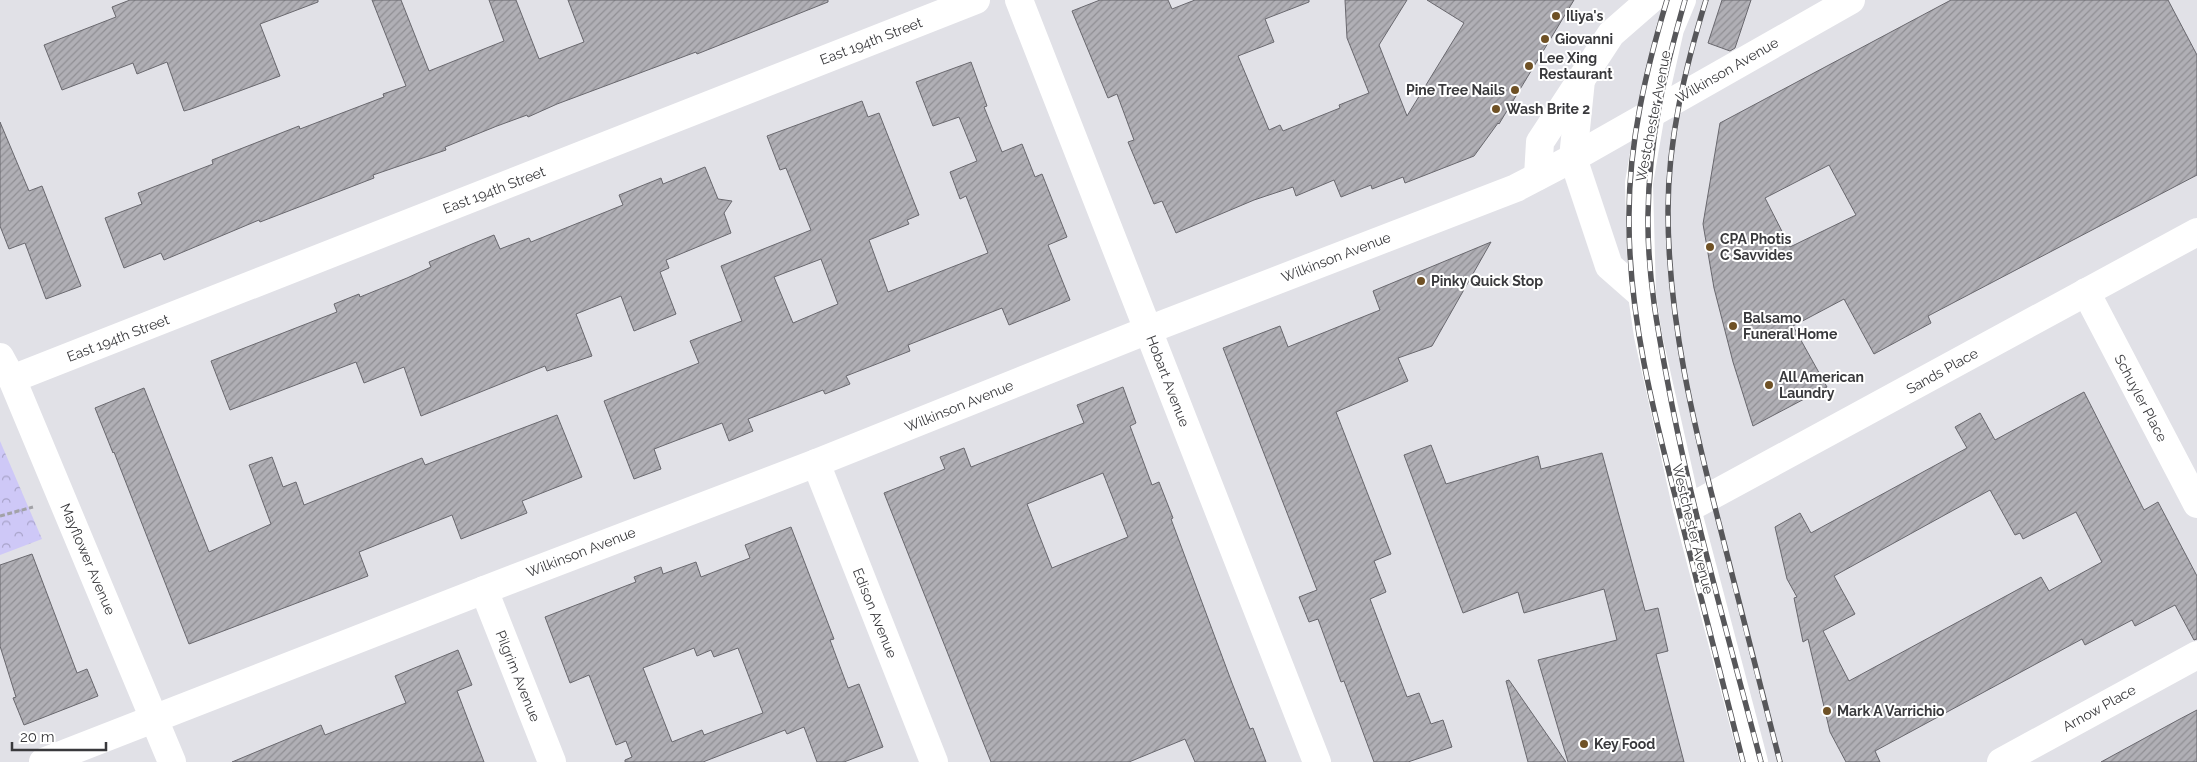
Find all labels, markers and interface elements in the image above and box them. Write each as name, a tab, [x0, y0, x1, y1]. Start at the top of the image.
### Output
place label: Iliya's	[1566, 8, 1603, 24]
marker: Iliya's	[1550, 10, 1562, 22]
street label: East 194th Street	[818, 14, 925, 68]
place label: Giovanni	[1555, 31, 1613, 47]
marker: Giovanni	[1539, 33, 1551, 45]
street label: Wilkinson Avenue	[1673, 34, 1781, 106]
street label: Westchester Avenue	[1632, 49, 1674, 183]
place label: Lee Xing Restaurant	[1539, 50, 1613, 82]
marker: Lee Xing Restaurant	[1523, 60, 1535, 72]
place label: Pine Tree Nails	[1406, 82, 1505, 98]
marker: Pine Tree Nails	[1509, 84, 1521, 96]
place label: Wash Brite 2	[1506, 101, 1590, 117]
marker: Wash Brite 2	[1490, 103, 1502, 115]
street label: East 194th Street	[441, 163, 548, 217]
street label: Wilkinson Avenue	[1279, 229, 1393, 285]
place label: CPA Photis C Savvides	[1720, 231, 1793, 263]
marker: CPA Photis C Savvides	[1704, 241, 1716, 253]
place label: Pinky Quick Stop	[1431, 273, 1543, 289]
marker: Pinky Quick Stop	[1415, 275, 1427, 287]
place label: Balsamo Funeral Home	[1743, 310, 1838, 342]
street label: East 194th Street	[65, 311, 172, 365]
marker: Balsamo Funeral Home	[1727, 320, 1739, 332]
street label: Hobart Avenue	[1143, 333, 1193, 429]
street label: Sands Place	[1903, 345, 1981, 397]
street label: Schuyler Place	[2111, 352, 2171, 444]
place label: All American Laundry	[1779, 369, 1864, 401]
street label: Wilkinson Avenue	[902, 377, 1016, 435]
marker: All American Laundry	[1763, 379, 1775, 391]
street label: Westchester Avenue	[1669, 462, 1717, 596]
street label: Mayflower Avenue	[57, 501, 119, 617]
street label: Wilkinson Avenue	[524, 524, 638, 580]
street label: Edison Avenue	[850, 566, 900, 660]
street label: Pilgrim Avenue	[492, 628, 544, 724]
street label: Arnow Place	[2060, 681, 2138, 735]
place label: Mark A Varrichio	[1837, 703, 1945, 719]
marker: Mark A Varrichio	[1821, 705, 1833, 717]
scale bar	[12, 720, 106, 752]
text: 20 m	[20, 728, 55, 746]
place label: Key Food	[1594, 736, 1655, 752]
marker: Key Food	[1578, 738, 1590, 750]

